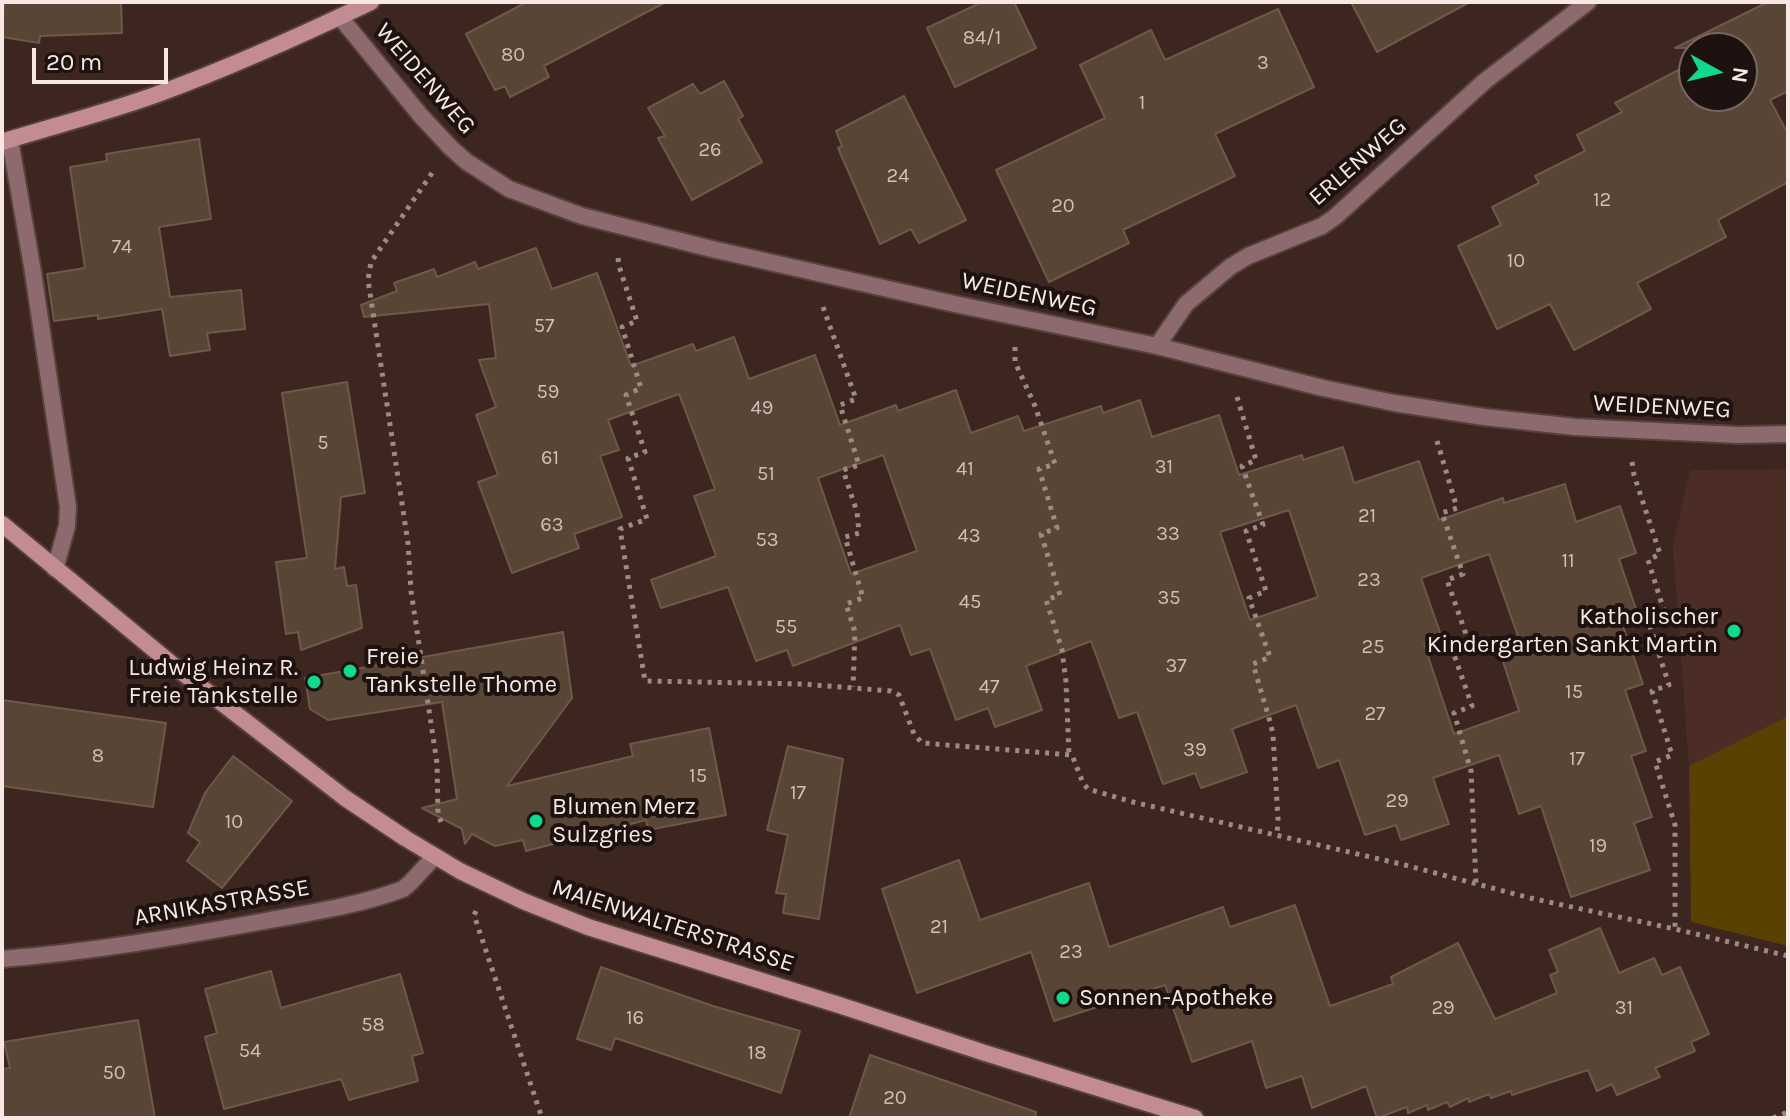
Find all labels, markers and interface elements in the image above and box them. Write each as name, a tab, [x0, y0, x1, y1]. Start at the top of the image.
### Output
street label: WEIDENWEG	[369, 18, 481, 140]
house number: 84/1	[963, 26, 1001, 50]
scale bar	[36, 32, 172, 82]
north arrow	[1678, 32, 1758, 112]
house number: 80	[501, 43, 525, 67]
text: 20 m	[46, 48, 102, 76]
house number: 3	[1257, 51, 1269, 75]
text: N	[1726, 65, 1754, 85]
house number: 1	[1139, 91, 1145, 115]
street label: ERLENWEG	[1303, 112, 1413, 212]
house number: 26	[698, 138, 722, 162]
house number: 24	[887, 164, 909, 188]
house number: 12	[1593, 188, 1611, 212]
house number: 20	[1051, 194, 1075, 218]
house number: 74	[112, 235, 132, 259]
house number: 10	[1507, 249, 1525, 273]
street label: WEIDENWEG	[959, 267, 1099, 323]
house number: 57	[534, 314, 554, 338]
house number: 59	[537, 380, 559, 404]
street label: WEIDENWEG	[1592, 389, 1732, 425]
house number: 49	[751, 396, 773, 420]
house number: 5	[317, 431, 329, 455]
house number: 61	[541, 446, 559, 470]
house number: 31	[1155, 455, 1173, 479]
house number: 41	[956, 457, 974, 481]
house number: 51	[757, 462, 775, 486]
house number: 21	[1358, 504, 1376, 528]
house number: 63	[540, 513, 564, 537]
house number: 33	[1156, 522, 1180, 546]
house number: 43	[958, 524, 980, 548]
house number: 53	[755, 528, 779, 552]
house number: 11	[1561, 549, 1575, 573]
house number: 23	[1357, 568, 1381, 592]
house number: 35	[1157, 586, 1181, 610]
house number: 45	[959, 590, 981, 614]
place label: Katholischer Kindergarten Sankt Martin	[1427, 603, 1718, 659]
house number: 55	[775, 615, 797, 639]
marker: Katholischer Kindergarten Sankt Martin	[1725, 622, 1743, 640]
house number: 25	[1362, 635, 1384, 659]
place label: Freie Tankstelle Thome	[366, 643, 557, 699]
place label: Ludwig Heinz R. Freie Tankstelle	[128, 654, 298, 710]
house number: 37	[1165, 654, 1187, 678]
marker: Freie Tankstelle Thome	[341, 662, 359, 680]
marker: Ludwig Heinz R. Freie Tankstelle	[305, 673, 323, 691]
house number: 47	[979, 675, 999, 699]
house number: 15	[1565, 680, 1583, 704]
house number: 27	[1365, 702, 1385, 726]
house number: 39	[1183, 738, 1207, 762]
house number: 8	[92, 744, 104, 768]
house number: 17	[1569, 747, 1585, 771]
house number: 15	[689, 764, 707, 788]
house number: 17	[790, 781, 806, 805]
house number: 29	[1385, 789, 1409, 813]
place label: Blumen Merz Sulzgries	[552, 793, 696, 849]
house number: 10	[225, 810, 243, 834]
marker: Blumen Merz Sulzgries	[527, 812, 545, 830]
house number: 19	[1589, 834, 1607, 858]
street label: ARNIKASTRASSE	[132, 873, 312, 933]
street label: MAIENWALTERSTRASSE	[548, 873, 798, 979]
house number: 21	[930, 915, 948, 939]
house number: 23	[1059, 940, 1083, 964]
place label: Sonnen-Apotheke	[1079, 984, 1273, 1012]
marker: Sonnen-Apotheke	[1054, 989, 1072, 1007]
house number: 29	[1431, 996, 1455, 1020]
house number: 31	[1615, 996, 1633, 1020]
house number: 16	[626, 1006, 644, 1030]
house number: 58	[361, 1013, 385, 1037]
house number: 54	[239, 1039, 261, 1063]
house number: 18	[748, 1041, 766, 1065]
house number: 50	[102, 1061, 126, 1085]
house number: 20	[883, 1086, 907, 1110]

